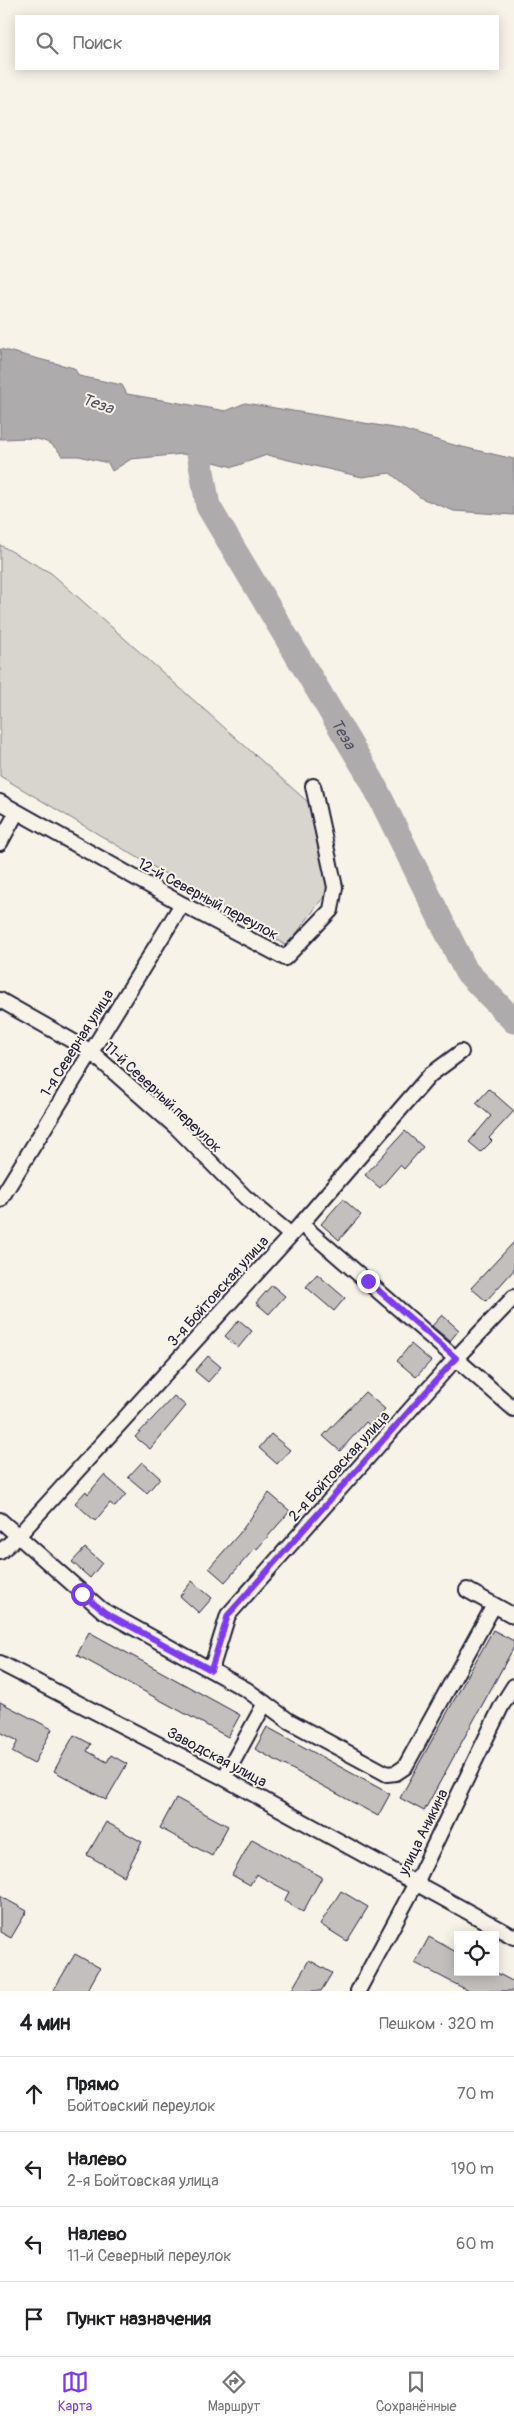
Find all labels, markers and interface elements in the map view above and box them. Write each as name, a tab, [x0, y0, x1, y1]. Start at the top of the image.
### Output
search box	[15, 15, 499, 70]
icon: search	[33, 29, 61, 57]
text: Поиск	[73, 31, 123, 55]
water label: Теза	[79, 389, 117, 419]
water label: Теза	[326, 715, 361, 754]
street label: 12-й Северный переулок	[134, 854, 282, 945]
street label: 1-я Северная улица	[37, 986, 118, 1101]
street label: 11-й Северный переулок	[100, 1038, 226, 1157]
street label: 3-я Бойтовская улица	[164, 1232, 273, 1351]
route end	[357, 1270, 380, 1293]
street label: 2-я Бойтовская улица	[285, 1407, 394, 1526]
route start	[71, 1583, 94, 1606]
street label: Заводская улица	[164, 1723, 270, 1792]
street label: улица Аникина	[394, 1786, 452, 1879]
map controls	[454, 1931, 499, 1976]
button: locate	[454, 1931, 499, 1976]
text: 4 мин	[20, 2010, 70, 2037]
text: Пешком · 320 m	[379, 2014, 494, 2034]
text: Прямо	[67, 2072, 119, 2096]
icon: ahead	[20, 2080, 48, 2108]
text: 70 m	[457, 2084, 494, 2104]
text: Бойтовский переулок	[67, 2096, 216, 2116]
text: Налево	[67, 2147, 127, 2171]
icon: left	[20, 2155, 48, 2183]
text: 190 m	[451, 2159, 494, 2179]
text: 2-я Бойтовская улица	[67, 2171, 219, 2191]
text: Налево	[67, 2222, 127, 2246]
icon: left	[20, 2230, 48, 2258]
text: 60 m	[456, 2234, 494, 2254]
text: 11-й Северный переулок	[67, 2246, 232, 2266]
icon: arrive	[20, 2305, 48, 2333]
text: Пункт назначения	[67, 2307, 211, 2331]
tab: Карта	[58, 2368, 92, 2415]
tab: Маршрут	[208, 2368, 260, 2415]
tab: Сохранённые	[376, 2368, 456, 2415]

